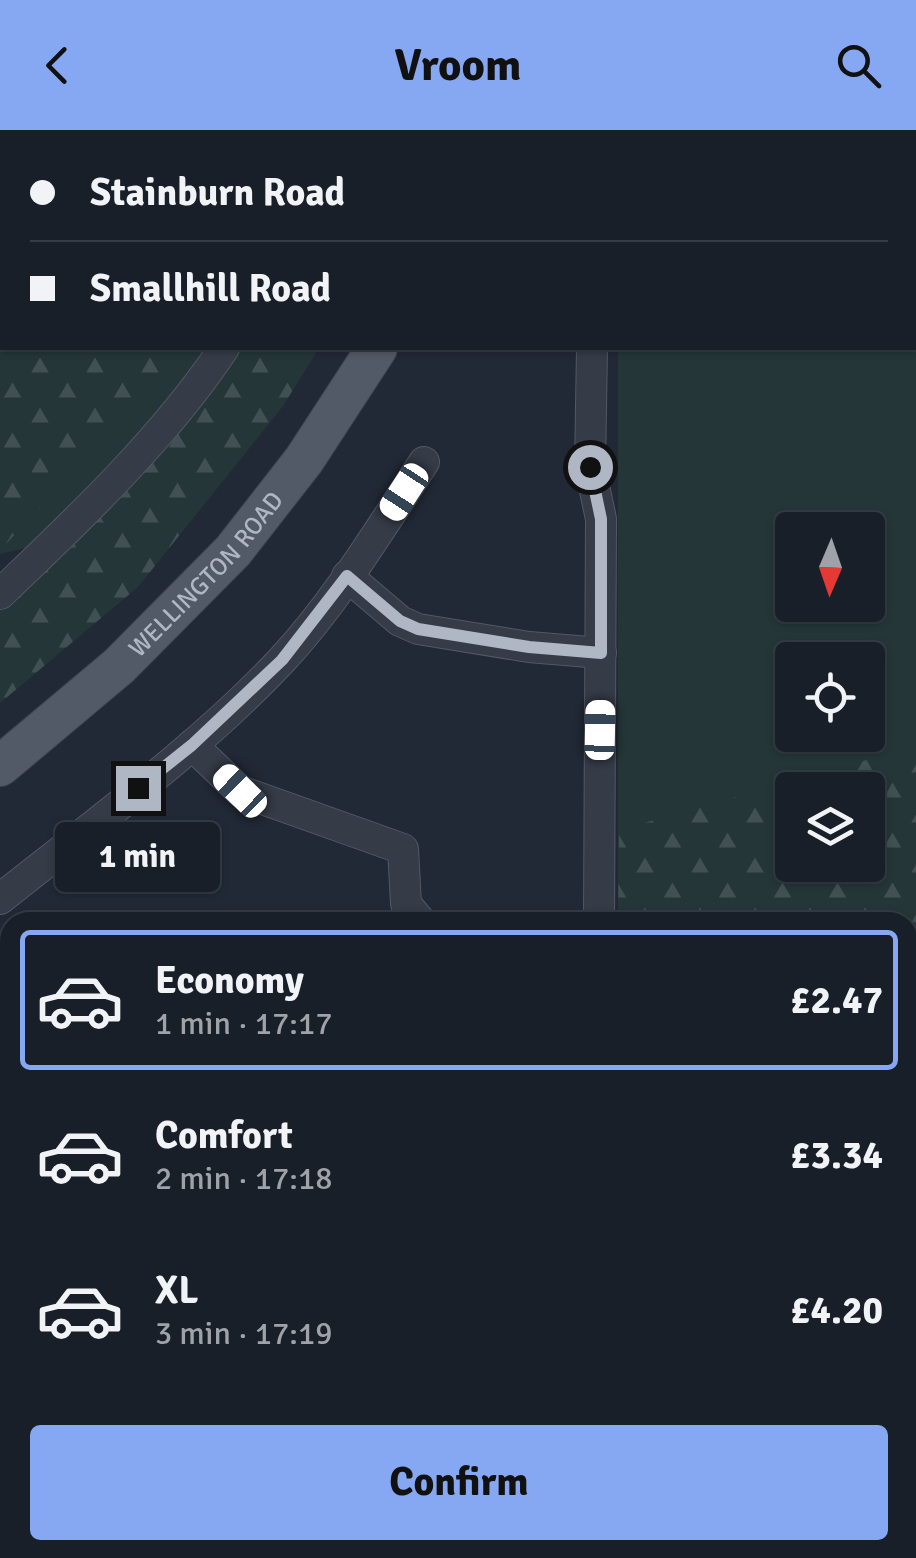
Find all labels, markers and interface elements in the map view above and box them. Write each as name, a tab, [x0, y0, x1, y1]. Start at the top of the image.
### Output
icon: back	[30, 38, 85, 93]
text: Vroom	[395, 38, 521, 93]
icon: search	[831, 38, 886, 93]
text: Stainburn Road	[90, 169, 345, 216]
text: Smallhill Road	[90, 265, 331, 312]
route start	[568, 445, 613, 490]
car	[375, 459, 433, 525]
street label: WELLINGTON ROAD	[122, 485, 290, 663]
north arrow	[775, 512, 885, 622]
map controls	[775, 512, 885, 882]
button: locate	[775, 642, 885, 752]
car	[584, 700, 616, 760]
car	[208, 759, 272, 823]
route end	[116, 766, 161, 811]
button: layers	[775, 772, 885, 882]
callout: 1 min	[56, 823, 220, 893]
text: 1 min	[99, 837, 176, 876]
icon: car	[35, 955, 125, 1045]
text: Economy	[155, 957, 304, 1004]
text: £2.47	[790, 977, 883, 1024]
text: 1 min · 17:17	[155, 1004, 333, 1043]
icon: car	[35, 1110, 125, 1200]
text: Comfort	[155, 1112, 293, 1159]
text: £3.34	[790, 1132, 883, 1179]
text: 2 min · 17:18	[155, 1159, 333, 1198]
icon: car	[35, 1265, 125, 1355]
text: XL	[155, 1267, 198, 1314]
text: £4.20	[790, 1287, 883, 1334]
text: 3 min · 17:19	[155, 1314, 333, 1353]
button: Confirm	[30, 1425, 888, 1540]

